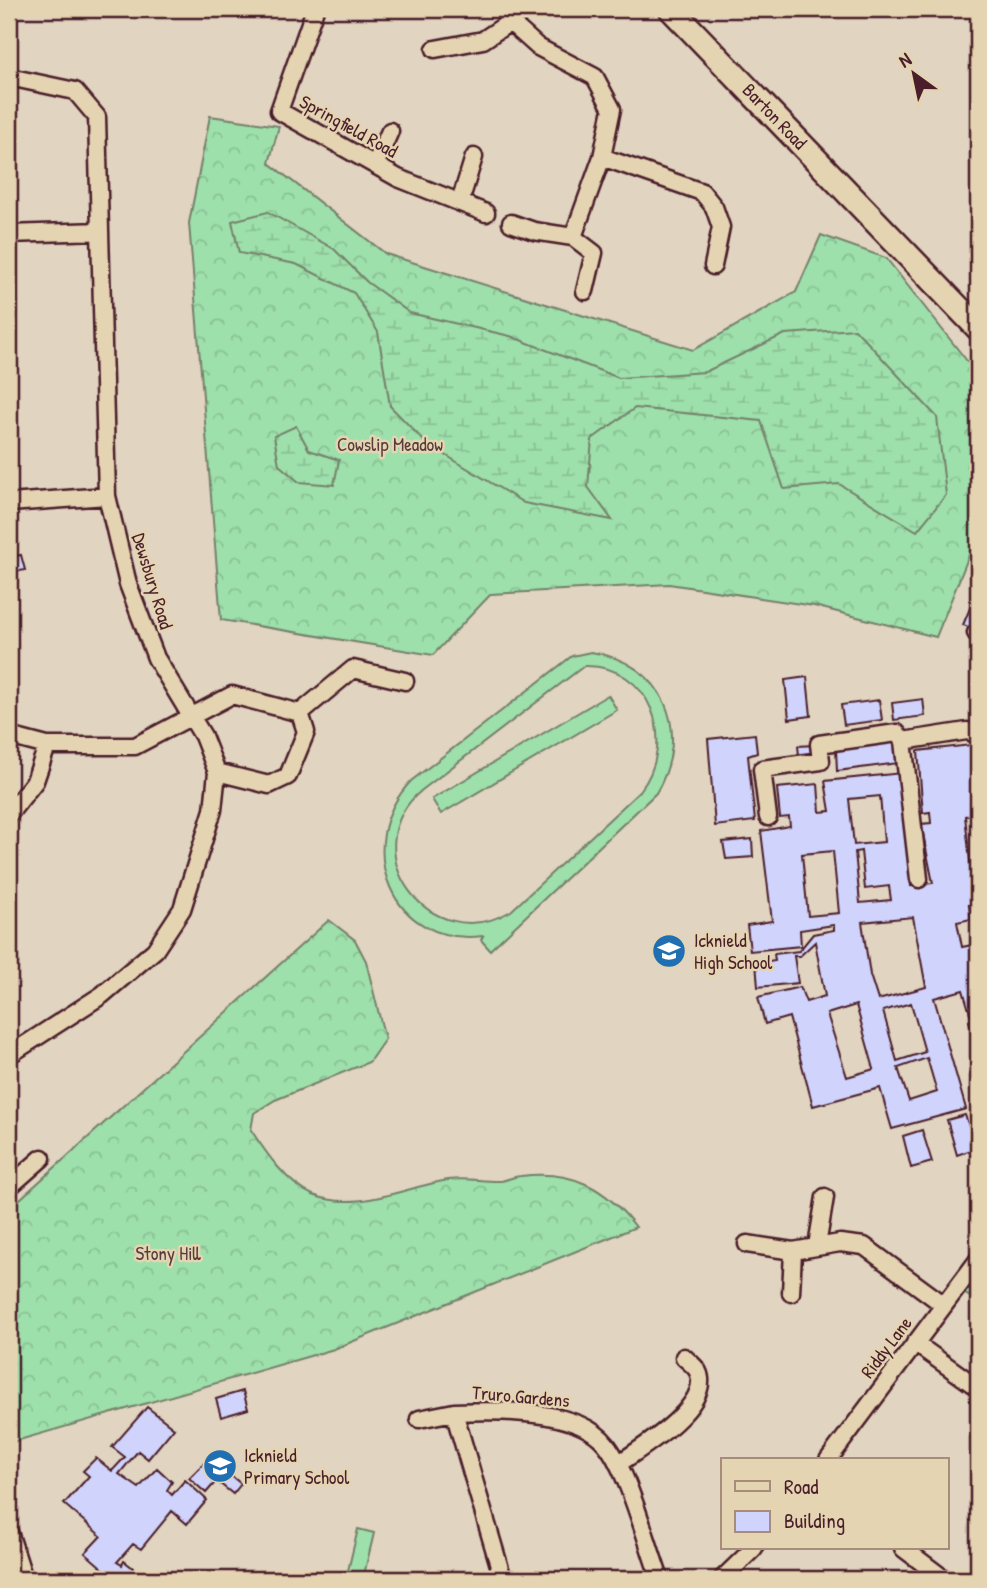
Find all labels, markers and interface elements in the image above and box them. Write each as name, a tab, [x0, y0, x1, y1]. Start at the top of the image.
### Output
north arrow	[878, 38, 948, 108]
text: N	[893, 46, 916, 73]
street label: Barton Road	[737, 77, 813, 155]
street label: Springfield Road	[295, 88, 403, 164]
park label: Cowslip Meadow	[337, 431, 443, 457]
street label: Dewsbury Road	[126, 530, 180, 633]
place label: Icknield High School	[694, 927, 773, 975]
school or university icon: Icknield High School	[650, 932, 688, 970]
park label: Stony Hill	[135, 1240, 201, 1266]
street label: Riddy Lane	[854, 1311, 918, 1383]
street label: Truro Gardens	[471, 1379, 571, 1413]
place label: Icknield Primary School	[244, 1442, 350, 1490]
school or university icon: Icknield Primary School	[201, 1447, 239, 1485]
legend	[721, 1458, 948, 1550]
text: Road	[784, 1472, 818, 1501]
text: Building	[784, 1506, 845, 1535]

